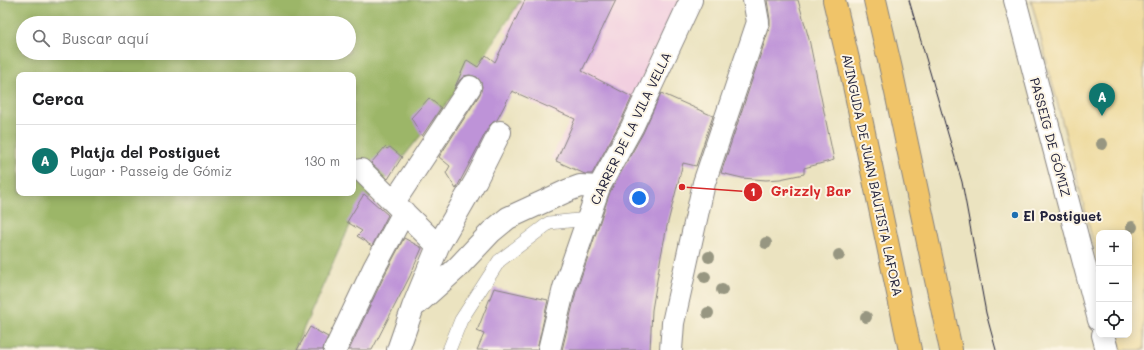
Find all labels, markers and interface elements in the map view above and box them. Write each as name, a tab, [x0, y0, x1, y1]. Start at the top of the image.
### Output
search box	[16, 16, 356, 60]
icon: search	[30, 27, 52, 49]
text: Buscar aquí	[62, 28, 149, 48]
street label: CARRER DE LA VILA VELLA	[586, 49, 674, 207]
street label: AVINGUDA DE JUAN BAUTISTA LAFORA	[839, 52, 907, 298]
street label: PASSEIG DE GÓMIZ	[1027, 76, 1075, 199]
pin: A	[1089, 83, 1115, 116]
text: Cerca	[32, 87, 84, 109]
text: Platja del Postiguet	[70, 142, 220, 162]
text: A	[40, 152, 50, 169]
text: 130 m	[304, 152, 340, 169]
text: Lugar · Passeig de Gómiz	[70, 162, 232, 179]
callout: Grizzly Bar	[743, 179, 859, 205]
text: Grizzly Bar	[771, 181, 851, 200]
text: 1	[750, 183, 756, 199]
your location	[629, 188, 649, 208]
place label: El Postiguet	[1023, 207, 1102, 224]
marker: El Postiguet	[1010, 210, 1020, 220]
map controls	[1096, 230, 1132, 338]
button: +	[1096, 230, 1132, 266]
button: −	[1096, 266, 1132, 302]
button: locate	[1096, 302, 1132, 338]

